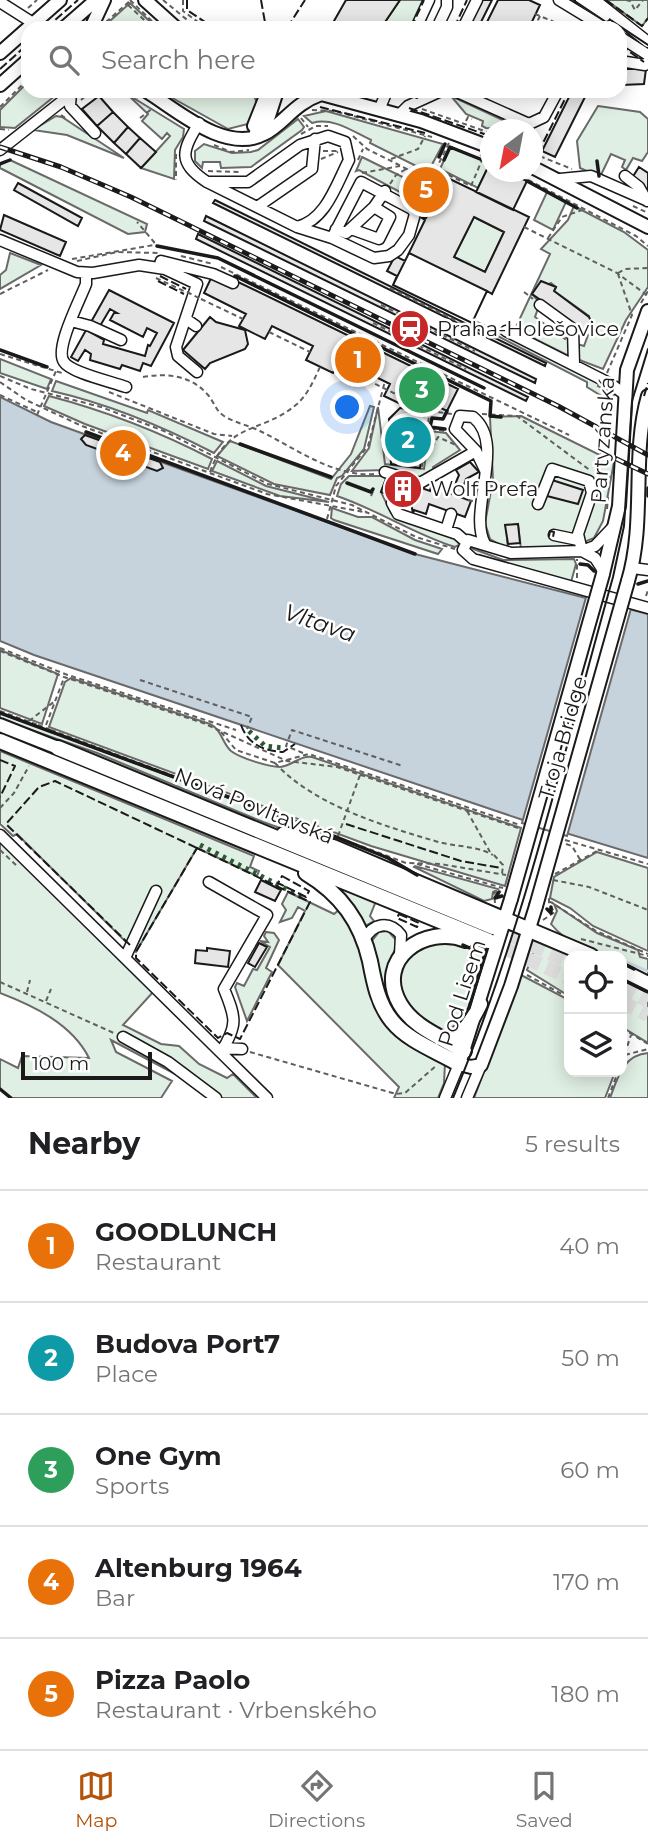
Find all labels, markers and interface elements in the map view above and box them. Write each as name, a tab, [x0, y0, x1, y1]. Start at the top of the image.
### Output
search box	[21, 21, 627, 98]
icon: search	[45, 41, 83, 79]
text: Search here	[101, 44, 256, 76]
north arrow	[480, 119, 543, 182]
pin: 5	[403, 164, 449, 216]
station icon: Praha-Holešovice	[389, 308, 431, 350]
place label: Praha-Holešovice	[437, 316, 619, 341]
pin: 1	[335, 334, 381, 386]
pin: 3	[399, 364, 445, 416]
street label: Partyzánská	[586, 376, 619, 504]
your location	[330, 390, 364, 424]
pin: 2	[385, 414, 431, 466]
pin: 4	[100, 427, 146, 479]
building icon: Wolf Prefa	[382, 468, 424, 510]
place label: Wolf Prefa	[430, 476, 538, 501]
water label: Vltava	[280, 598, 360, 648]
street label: Troja Bridge	[533, 673, 592, 803]
street label: Nová Povltavská	[171, 762, 338, 849]
street label: Pod Lisem	[432, 936, 491, 1049]
map controls	[564, 951, 627, 1077]
button: locate	[564, 951, 627, 1014]
button: layers	[564, 1014, 627, 1077]
scale bar	[21, 1049, 152, 1081]
text: 100 m	[32, 1052, 89, 1075]
text: Nearby	[28, 1125, 140, 1162]
text: 5 results	[525, 1130, 620, 1158]
text: GOODLUNCH	[95, 1216, 277, 1248]
text: 1	[46, 1232, 56, 1260]
text: 40 m	[559, 1232, 620, 1260]
text: Restaurant	[95, 1248, 221, 1276]
text: Budova Port7	[95, 1328, 280, 1360]
text: 2	[44, 1344, 58, 1372]
text: 50 m	[561, 1344, 620, 1372]
text: Place	[95, 1360, 158, 1388]
text: One Gym	[95, 1440, 222, 1472]
text: 3	[44, 1456, 58, 1484]
text: 60 m	[560, 1456, 620, 1484]
text: Sports	[95, 1472, 169, 1500]
text: Altenburg 1964	[95, 1552, 302, 1584]
text: 4	[43, 1568, 59, 1596]
text: 170 m	[553, 1568, 620, 1596]
text: Bar	[95, 1584, 135, 1612]
text: Pizza Paolo	[95, 1664, 250, 1696]
text: 5	[44, 1680, 58, 1708]
text: 180 m	[551, 1680, 620, 1708]
text: Restaurant · Vrbenského	[95, 1696, 377, 1724]
tab: Map	[75, 1767, 117, 1832]
tab: Directions	[268, 1767, 365, 1832]
tab: Saved	[516, 1767, 573, 1832]

